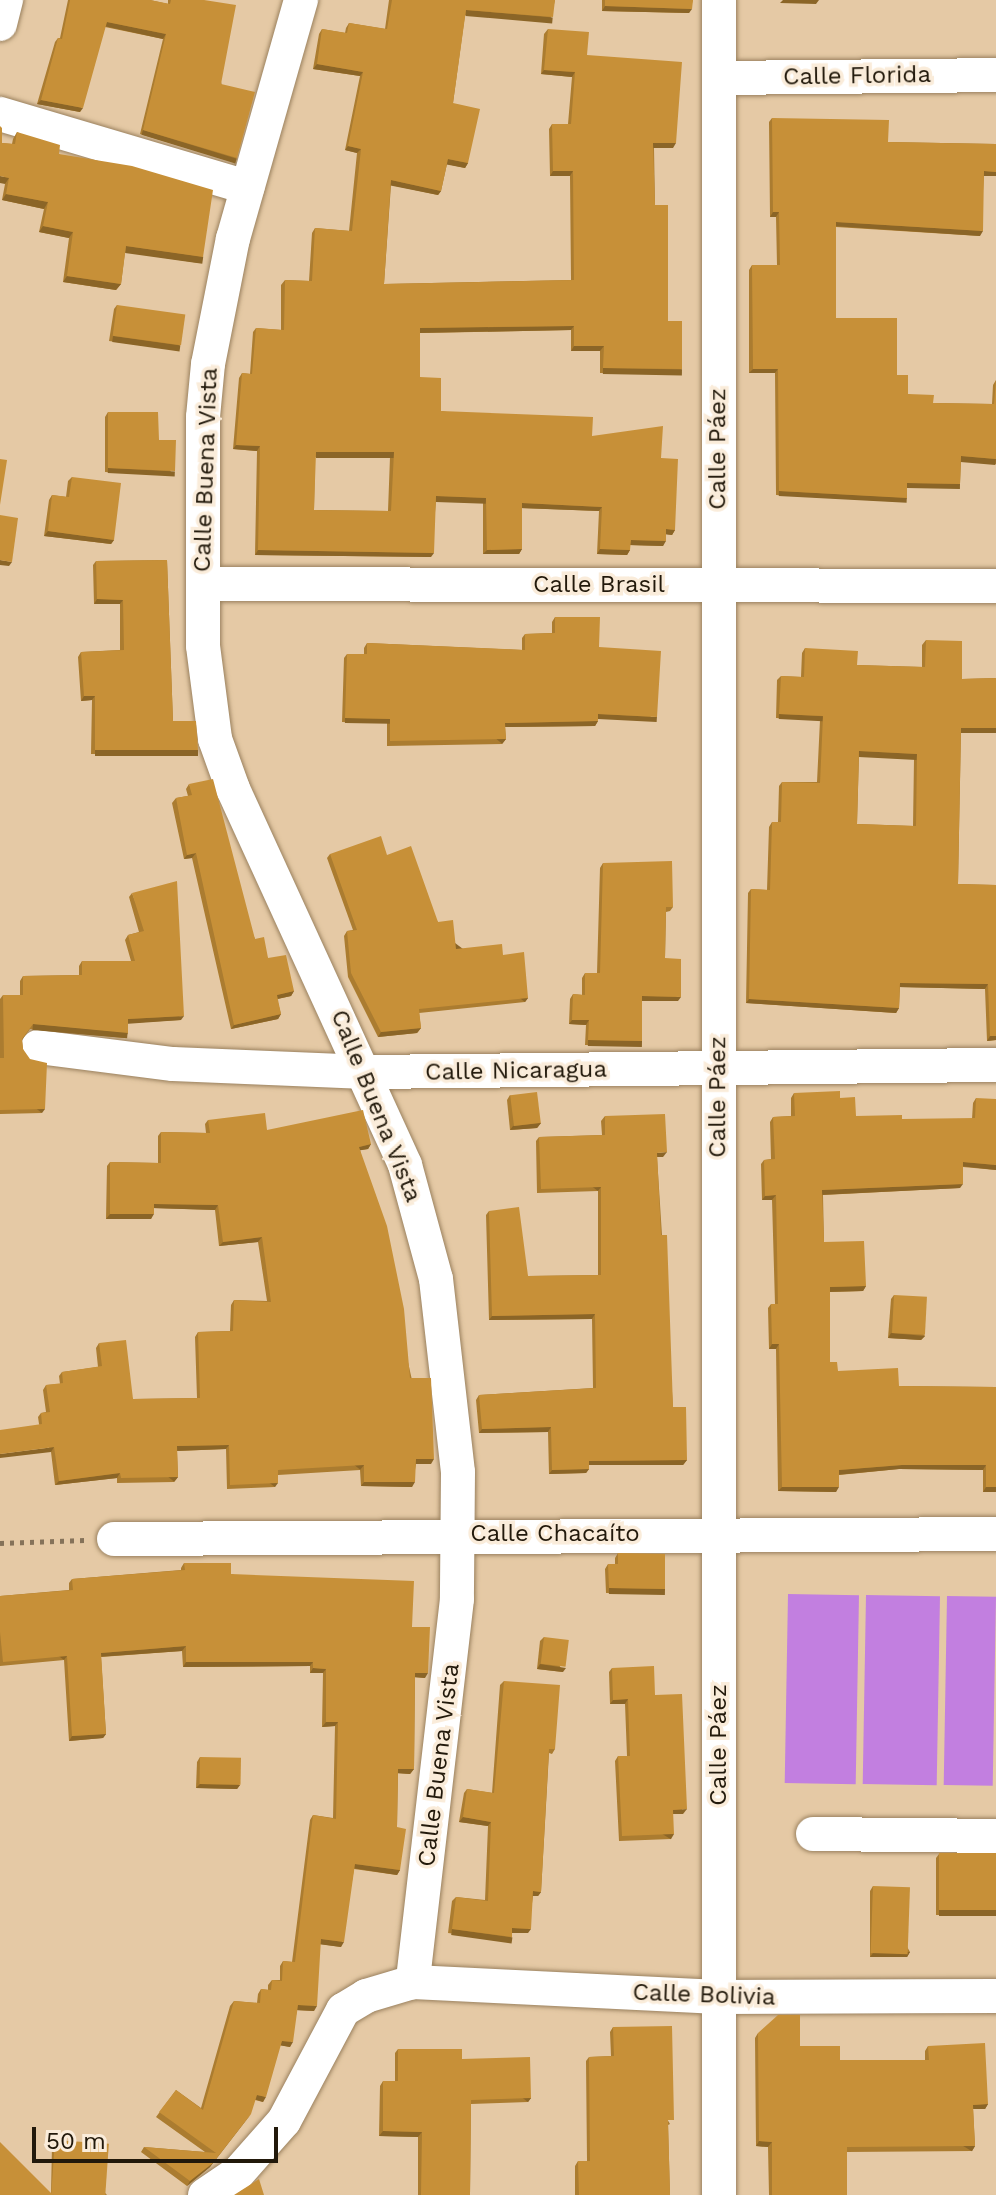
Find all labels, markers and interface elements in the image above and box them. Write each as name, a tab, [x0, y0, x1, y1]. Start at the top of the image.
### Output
street label: Calle Florida	[783, 60, 931, 92]
street label: Calle Buena Vista	[188, 367, 224, 573]
street label: Calle Páez	[704, 388, 732, 510]
street label: Calle Brasil	[533, 571, 665, 599]
street label: Calle Buena Vista	[324, 1005, 428, 1207]
street label: Calle Páez	[704, 1036, 732, 1158]
street label: Calle Nicaragua	[425, 1055, 607, 1087]
street label: Calle Chacaíto	[470, 1520, 640, 1548]
street label: Calle Buena Vista	[412, 1661, 466, 1869]
street label: Calle Páez	[705, 1684, 733, 1806]
street label: Calle Bolivia	[632, 1978, 776, 2012]
scale bar	[36, 2111, 282, 2161]
text: 50 m	[46, 2127, 106, 2155]

